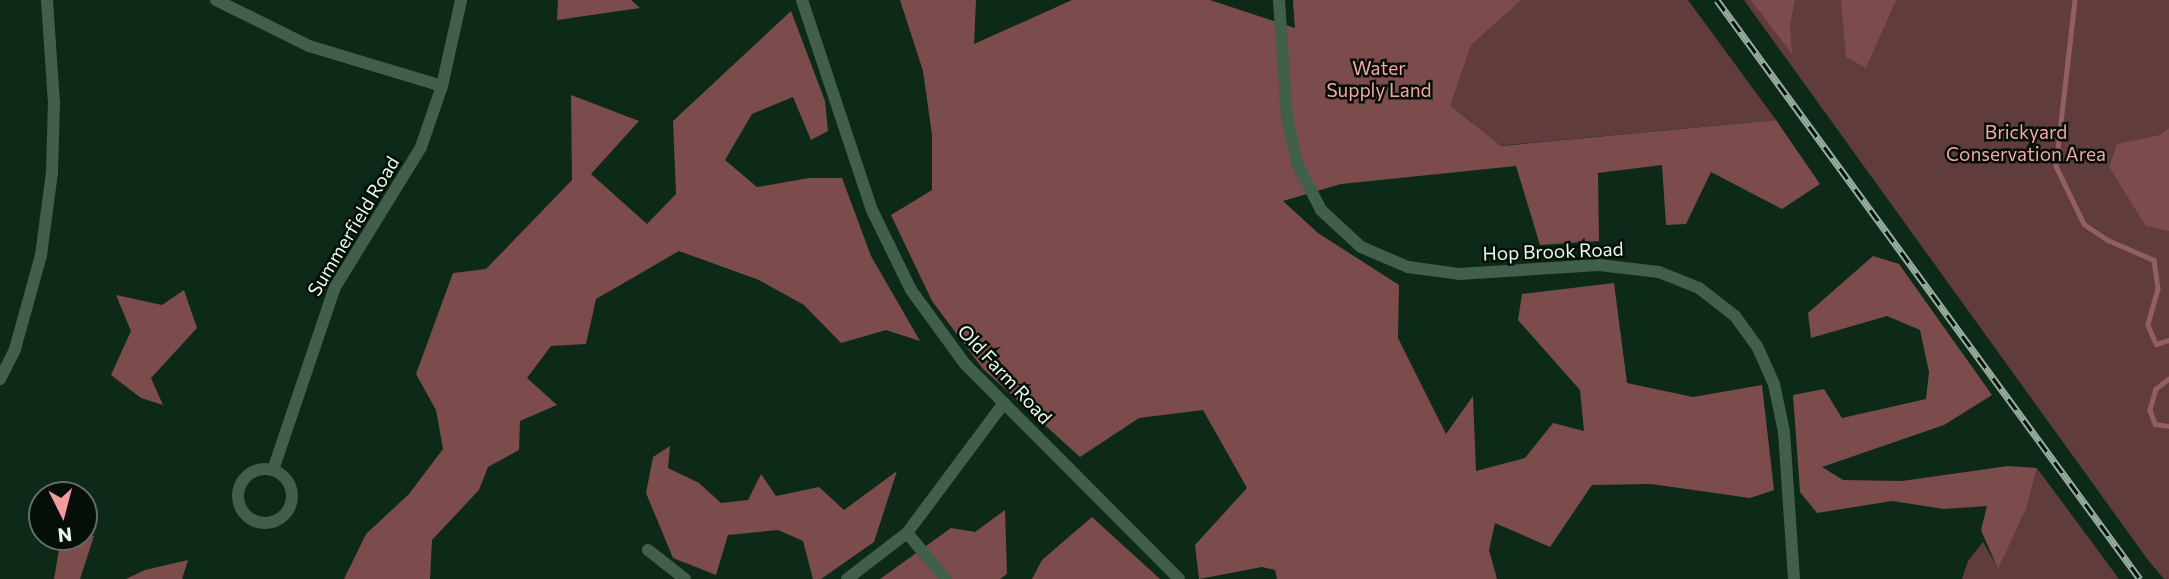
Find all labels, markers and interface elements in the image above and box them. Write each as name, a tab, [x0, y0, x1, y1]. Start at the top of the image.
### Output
park label: Water Supply Land	[1326, 57, 1432, 101]
park label: Brickyard Conservation Area	[1946, 121, 2106, 165]
street label: Summerfield Road	[302, 152, 404, 300]
street label: Hop Brook Road	[1482, 237, 1624, 265]
street label: Old Farm Road	[953, 320, 1057, 428]
north arrow	[28, 481, 98, 551]
text: N	[57, 523, 73, 548]

